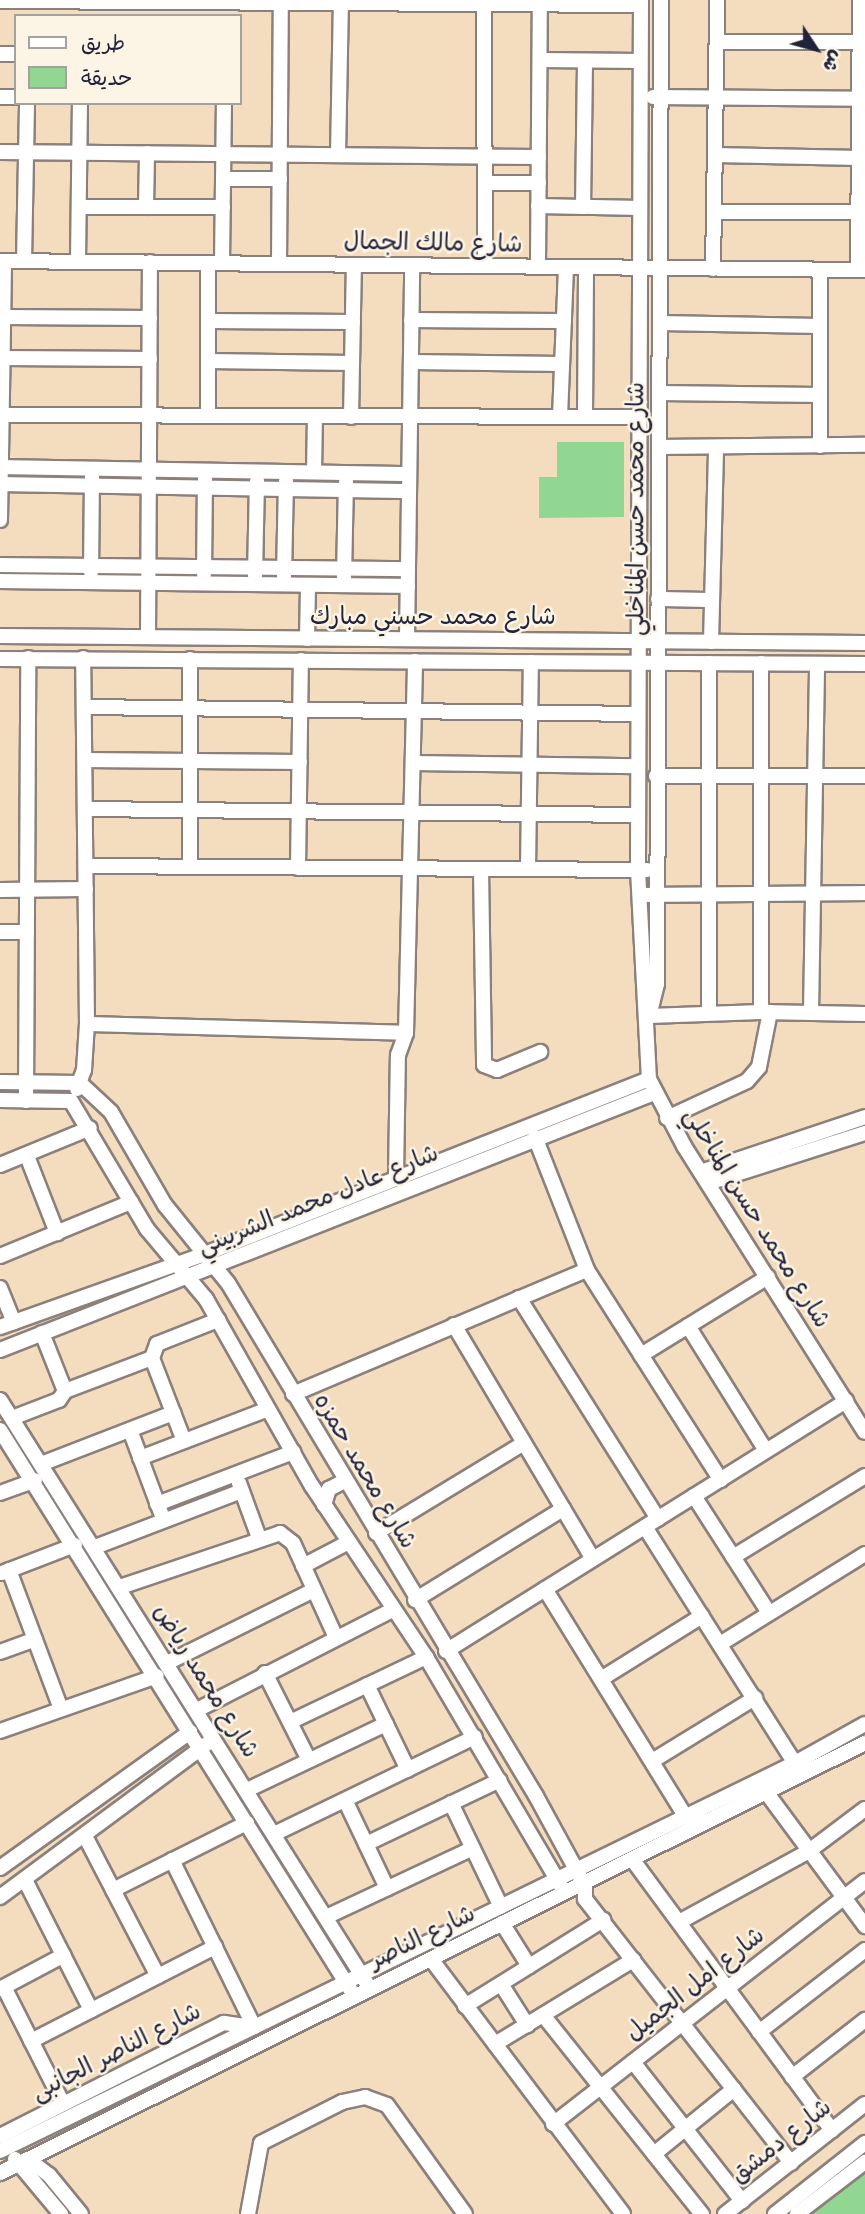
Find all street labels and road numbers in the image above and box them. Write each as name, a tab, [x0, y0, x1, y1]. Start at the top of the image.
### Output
street label: شارع مالك الجمال	[343, 227, 523, 259]
street label: شارع محمد حسن المناخلي	[622, 382, 650, 636]
street label: شارع محمد حسني مبارك	[310, 603, 556, 631]
street label: شارع محمد حسن المناخلي	[677, 1103, 837, 1333]
street label: شارع عادل محمد الشربيني	[193, 1138, 443, 1262]
street label: شارع محمد حمزه	[307, 1388, 423, 1554]
street label: شارع محمد رياض	[147, 1599, 265, 1763]
street label: شارع الناصر	[364, 1899, 480, 1975]
street label: شارع امل الجميل	[620, 1921, 770, 2047]
street label: شارع الناصر الجانبى	[26, 1997, 206, 2107]
street label: شارع دمشق	[725, 2093, 837, 2189]

